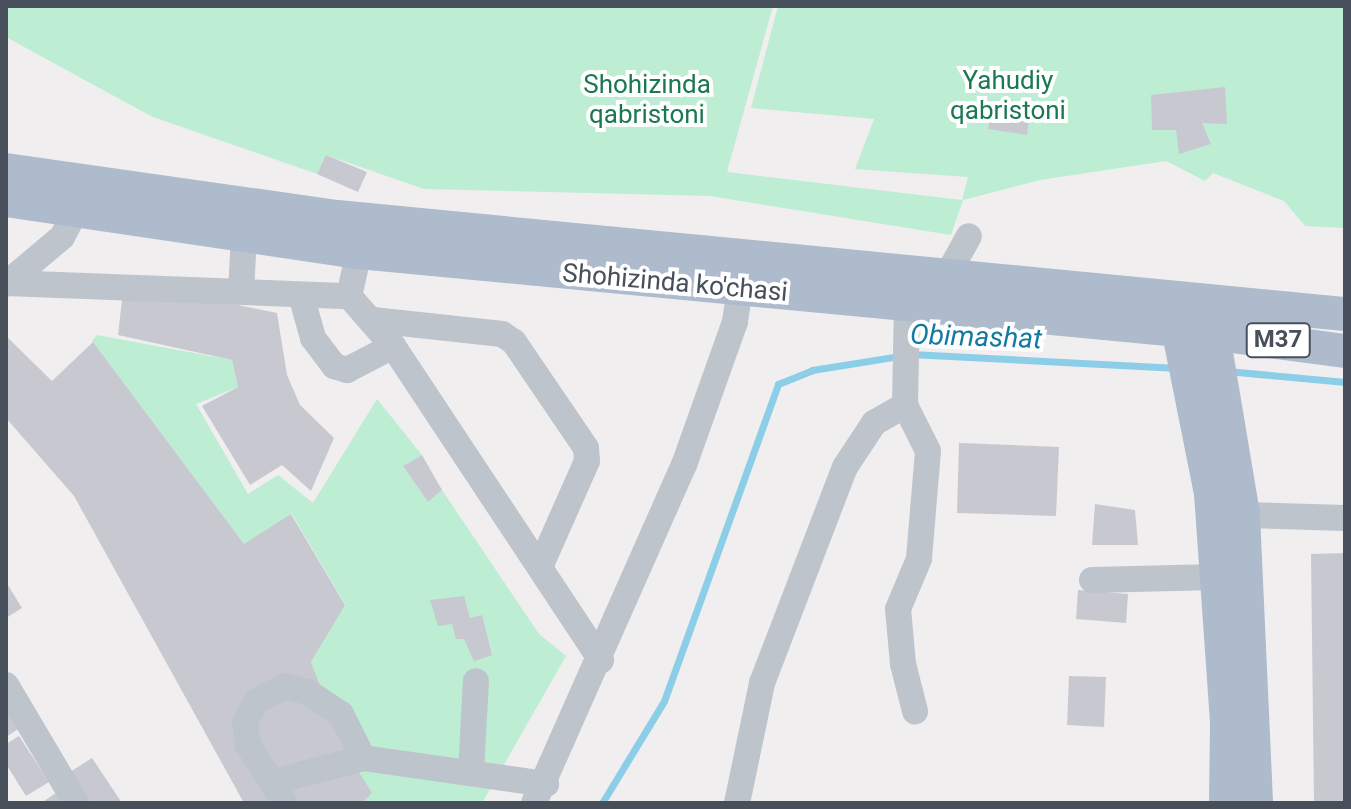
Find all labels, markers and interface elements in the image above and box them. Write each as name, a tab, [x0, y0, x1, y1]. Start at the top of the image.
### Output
park label: Yahudiy qabristoni	[950, 65, 1066, 126]
park label: Shohizinda qabristoni	[583, 69, 711, 130]
street label: Shohizinda ko'chasi	[561, 258, 789, 308]
water label: Obimashat	[910, 318, 1042, 356]
road number: M37	[1244, 320, 1312, 360]

